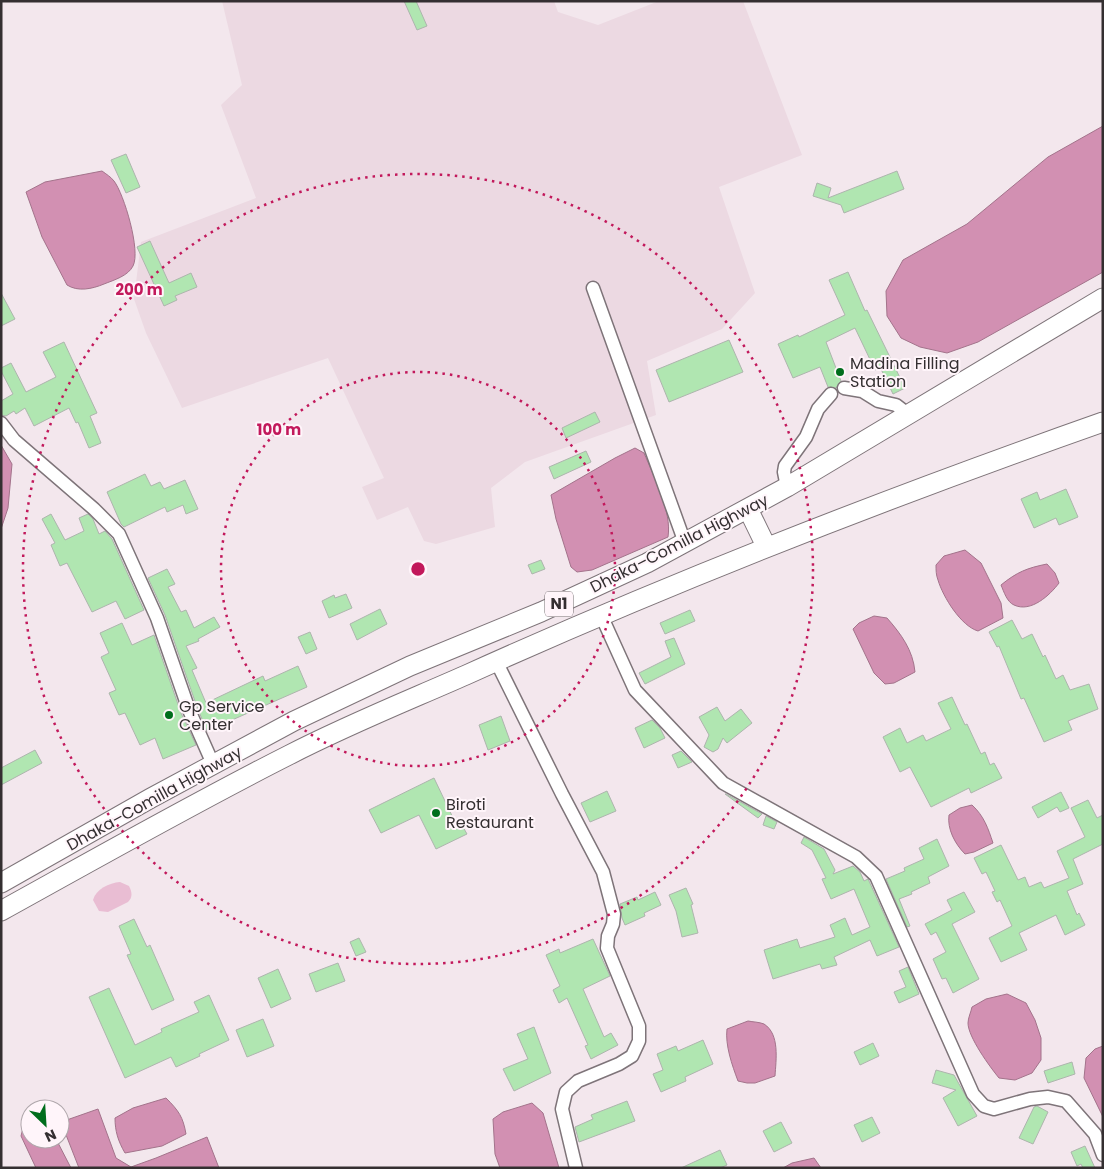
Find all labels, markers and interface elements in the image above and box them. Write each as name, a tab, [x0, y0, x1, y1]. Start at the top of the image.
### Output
text: 200 m	[115, 279, 163, 300]
place label: Madina Filling Station	[850, 352, 960, 393]
marker: Madina Filling Station	[834, 366, 846, 378]
text: 100 m	[257, 419, 301, 440]
street label: Dhaka–Comilla Highway	[586, 488, 772, 598]
centre of rings	[409, 560, 427, 578]
road number: N1	[545, 592, 573, 616]
place label: Gp Service Center	[179, 695, 264, 736]
marker: Gp Service Center	[163, 709, 175, 721]
street label: Dhaka–Comilla Highway	[62, 741, 246, 856]
place label: Biroti Restaurant	[446, 793, 534, 834]
marker: Biroti Restaurant	[430, 807, 442, 819]
north arrow	[20, 1099, 70, 1149]
text: N	[41, 1124, 59, 1147]

